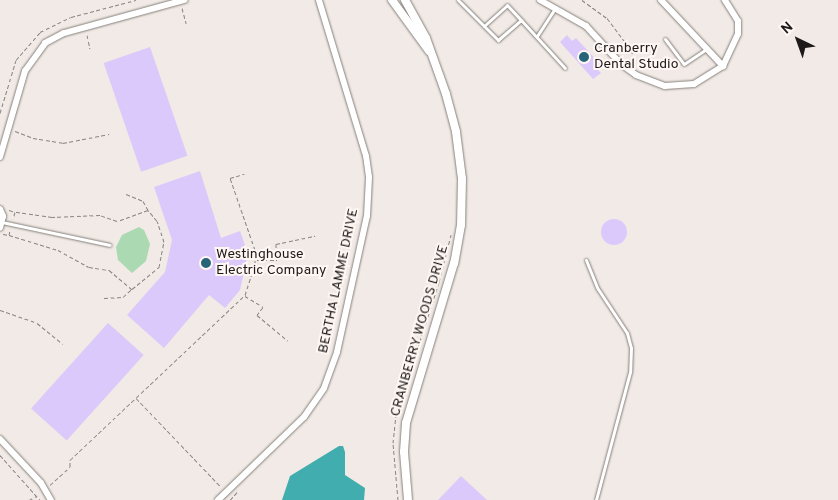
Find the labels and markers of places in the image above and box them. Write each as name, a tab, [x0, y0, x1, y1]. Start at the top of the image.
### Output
place label: Cranberry Dental Studio	[594, 41, 678, 74]
marker: Cranberry Dental Studio	[578, 51, 590, 63]
place label: Westinghouse Electric Company	[216, 247, 326, 280]
marker: Westinghouse Electric Company	[200, 257, 212, 269]

